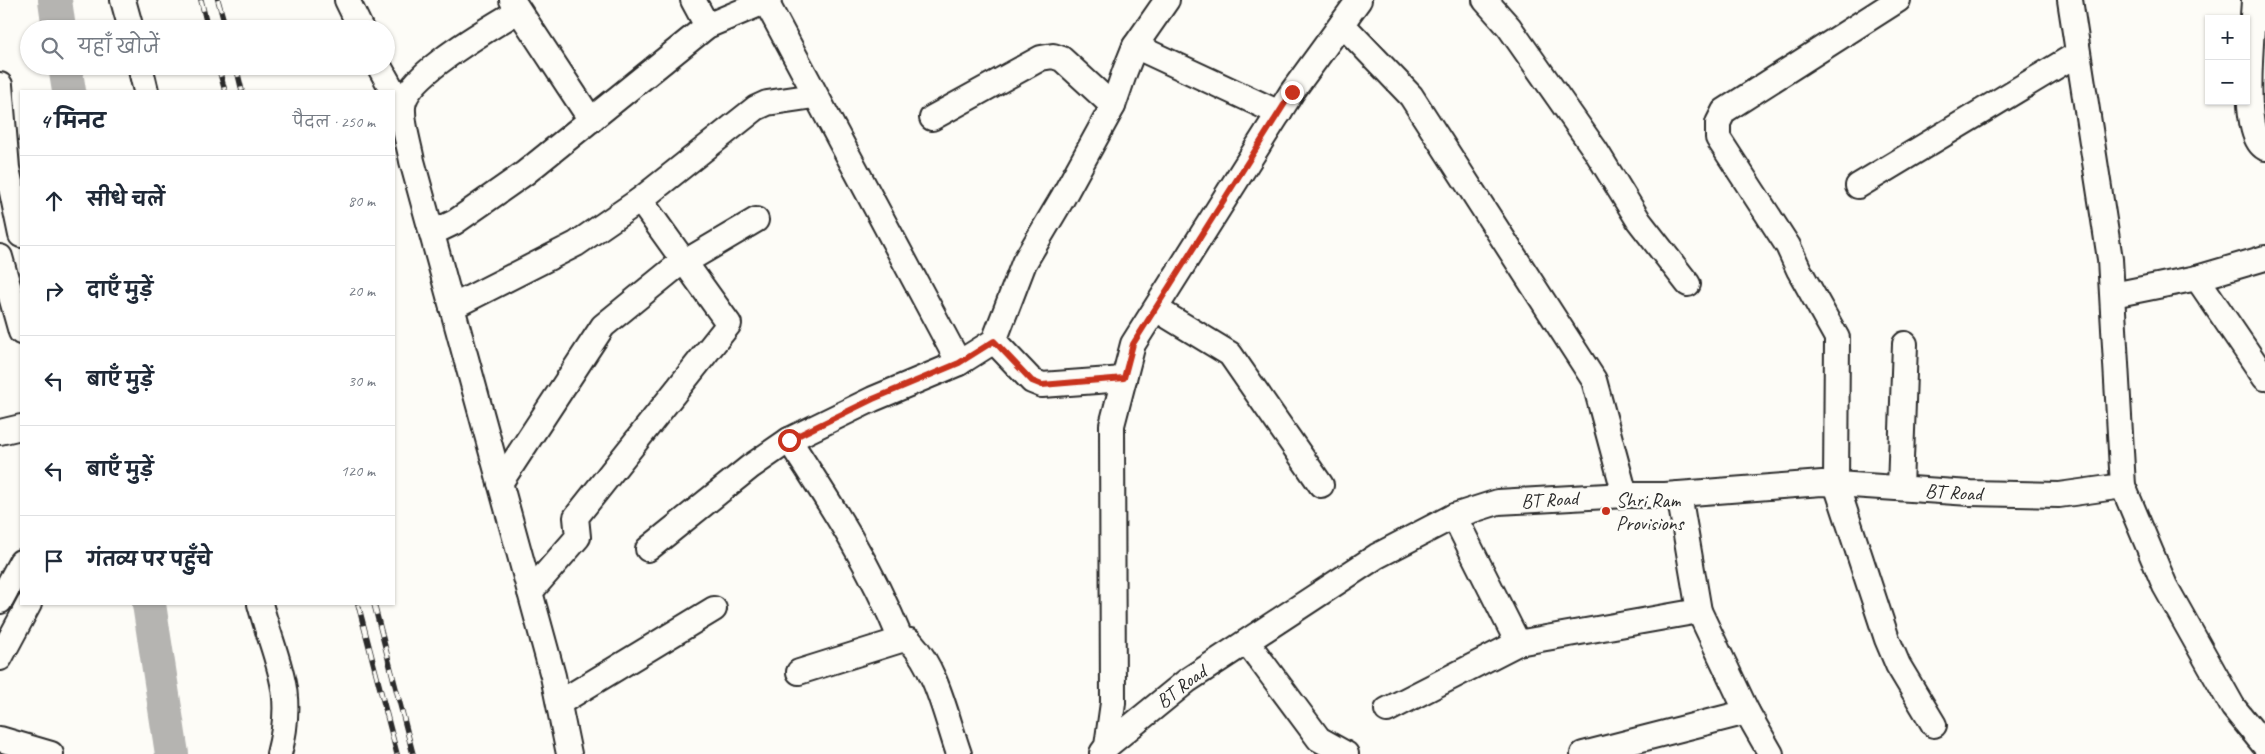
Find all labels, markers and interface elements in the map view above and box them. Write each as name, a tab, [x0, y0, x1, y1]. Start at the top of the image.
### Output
map controls	[2205, 15, 2250, 105]
button: +	[2205, 15, 2250, 60]
search box	[20, 20, 395, 75]
icon: search	[38, 34, 66, 62]
text: यहाँ खोजें	[78, 35, 159, 59]
button: −	[2205, 60, 2250, 105]
route end	[1281, 81, 1304, 104]
text: 4 मिनट	[40, 108, 106, 134]
text: पैदल · 250 m	[293, 112, 375, 132]
icon: ahead	[40, 187, 68, 215]
text: सीधे चलें	[87, 188, 165, 212]
text: 80 m	[348, 191, 375, 211]
icon: right	[40, 277, 68, 305]
text: दाएँ मुड़ें	[87, 278, 153, 302]
text: 20 m	[348, 281, 375, 301]
icon: left	[40, 367, 68, 395]
text: बाएँ मुड़ें	[87, 368, 153, 392]
text: 30 m	[348, 371, 375, 391]
route start	[778, 429, 801, 452]
icon: left	[40, 457, 68, 485]
text: बाएँ मुड़ें	[87, 458, 153, 482]
text: 120 m	[341, 461, 375, 481]
street label: BT Road	[1924, 478, 1985, 506]
street label: BT Road	[1520, 485, 1582, 513]
place label: Shri Ram Provisions	[1616, 488, 1686, 536]
marker: Shri Ram Provisions	[1600, 505, 1612, 517]
icon: arrive	[40, 547, 68, 575]
text: गंतव्य पर पहुँचे	[87, 548, 212, 572]
street label: BT Road	[1151, 657, 1213, 714]

